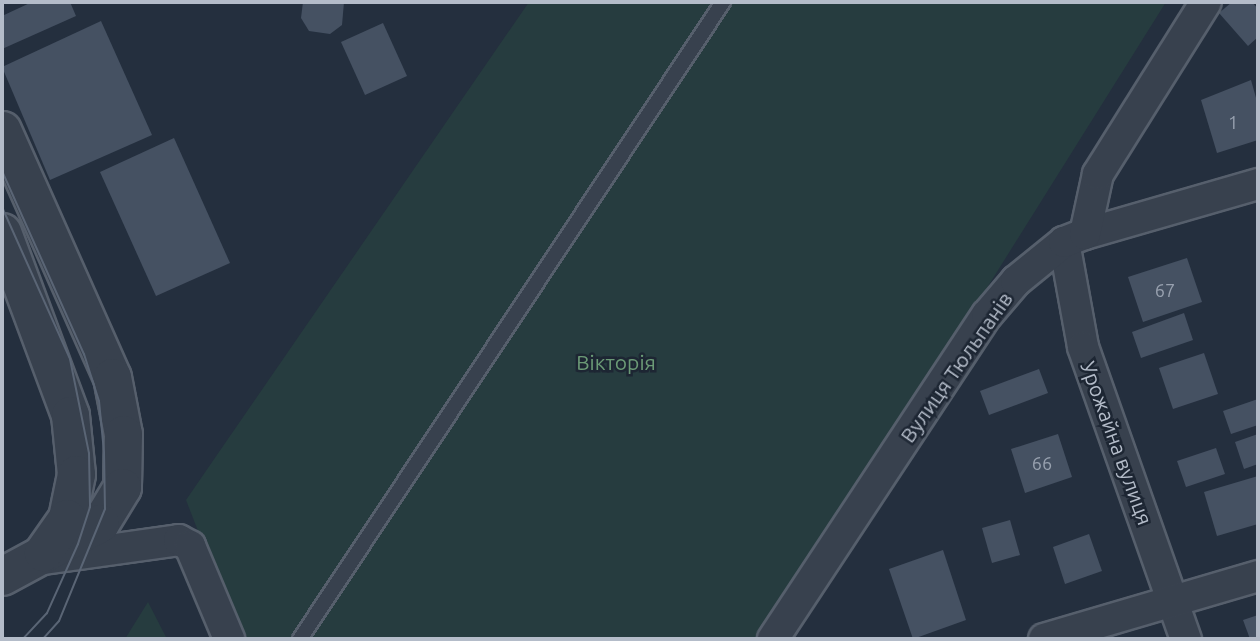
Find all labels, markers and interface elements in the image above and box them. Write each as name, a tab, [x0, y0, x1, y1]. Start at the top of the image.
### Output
house number: 1	[1228, 111, 1238, 133]
house number: 67	[1155, 279, 1175, 301]
street label: Вулиця Тюльпанів	[895, 287, 1017, 447]
park label: Вікторія	[576, 349, 656, 375]
street label: Урожайна вулиця	[1076, 358, 1158, 528]
house number: 66	[1032, 452, 1052, 474]

